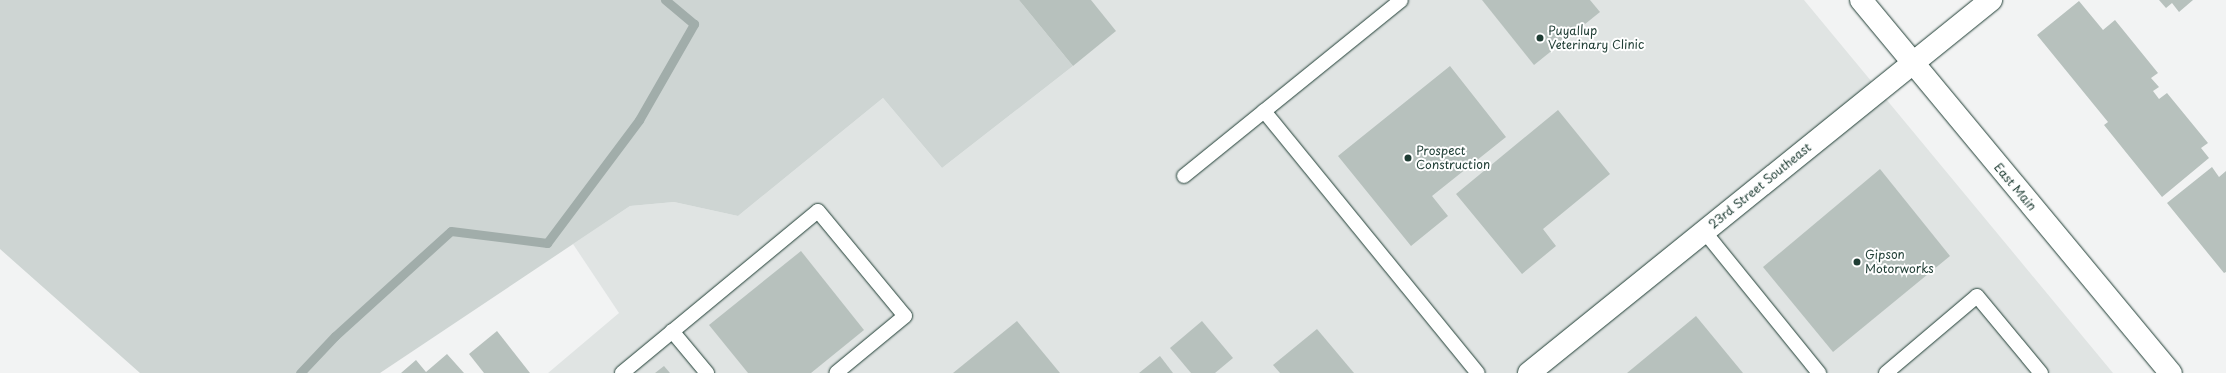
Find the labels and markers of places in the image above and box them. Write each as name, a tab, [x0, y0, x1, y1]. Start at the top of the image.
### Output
place label: Puyallup Veterinary Clinic	[1548, 24, 1644, 52]
marker: Puyallup Veterinary Clinic	[1535, 33, 1545, 43]
place label: Prospect Construction	[1416, 144, 1490, 172]
marker: Prospect Construction	[1403, 153, 1413, 163]
place label: Gipson Motorworks	[1865, 248, 1934, 276]
marker: Gipson Motorworks	[1852, 257, 1862, 267]

